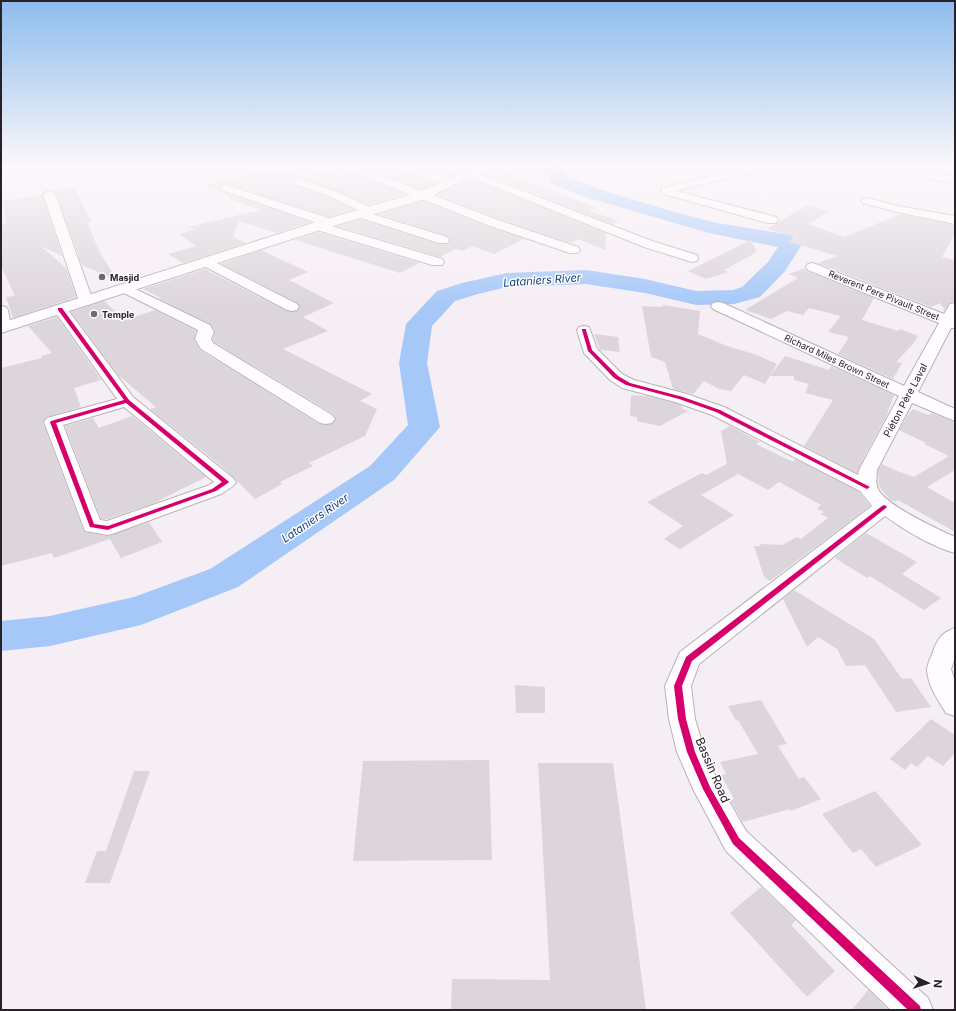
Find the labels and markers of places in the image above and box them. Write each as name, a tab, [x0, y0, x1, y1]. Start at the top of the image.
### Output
marker: Masjid	[97, 272, 107, 282]
place label: Masjid	[110, 272, 140, 283]
marker: Temple	[89, 309, 99, 319]
place label: Temple	[102, 309, 135, 320]

